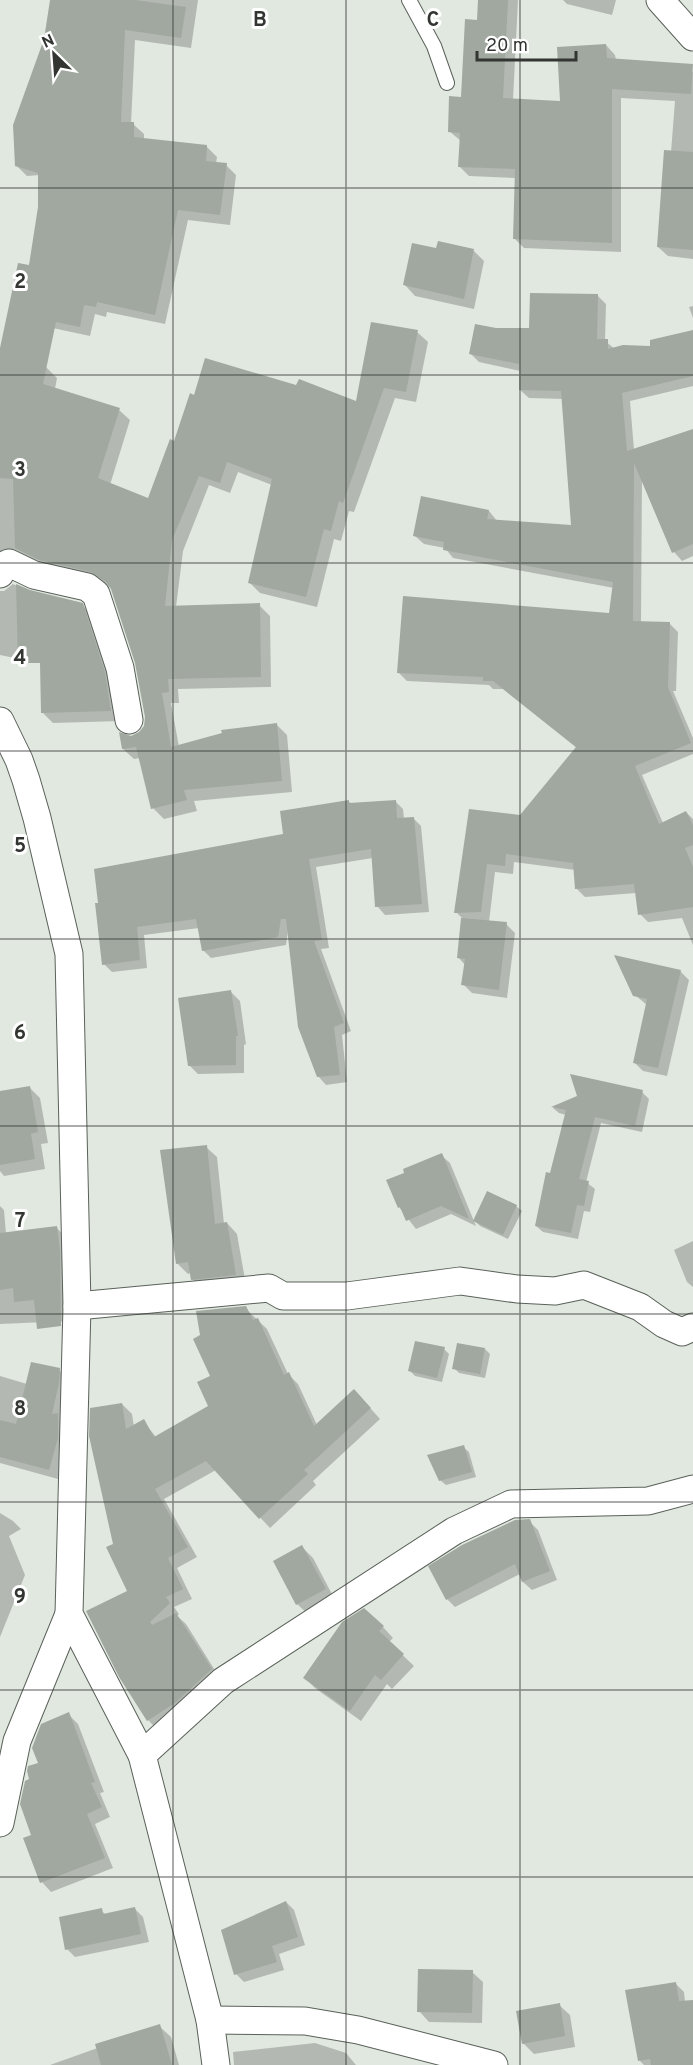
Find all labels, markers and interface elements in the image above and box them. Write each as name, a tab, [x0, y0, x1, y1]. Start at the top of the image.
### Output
text: B	[253, 8, 267, 34]
text: C	[427, 8, 439, 34]
north arrow	[24, 24, 84, 84]
scale bar	[477, 24, 576, 62]
text: N	[39, 31, 58, 54]
text: 20 m	[486, 35, 528, 58]
text: 2	[14, 270, 26, 296]
text: 3	[14, 458, 26, 484]
text: 4	[14, 646, 26, 672]
text: 5	[14, 834, 26, 860]
text: 6	[14, 1021, 26, 1047]
text: 7	[15, 1209, 25, 1235]
text: 8	[14, 1397, 26, 1423]
text: 9	[14, 1585, 26, 1611]

